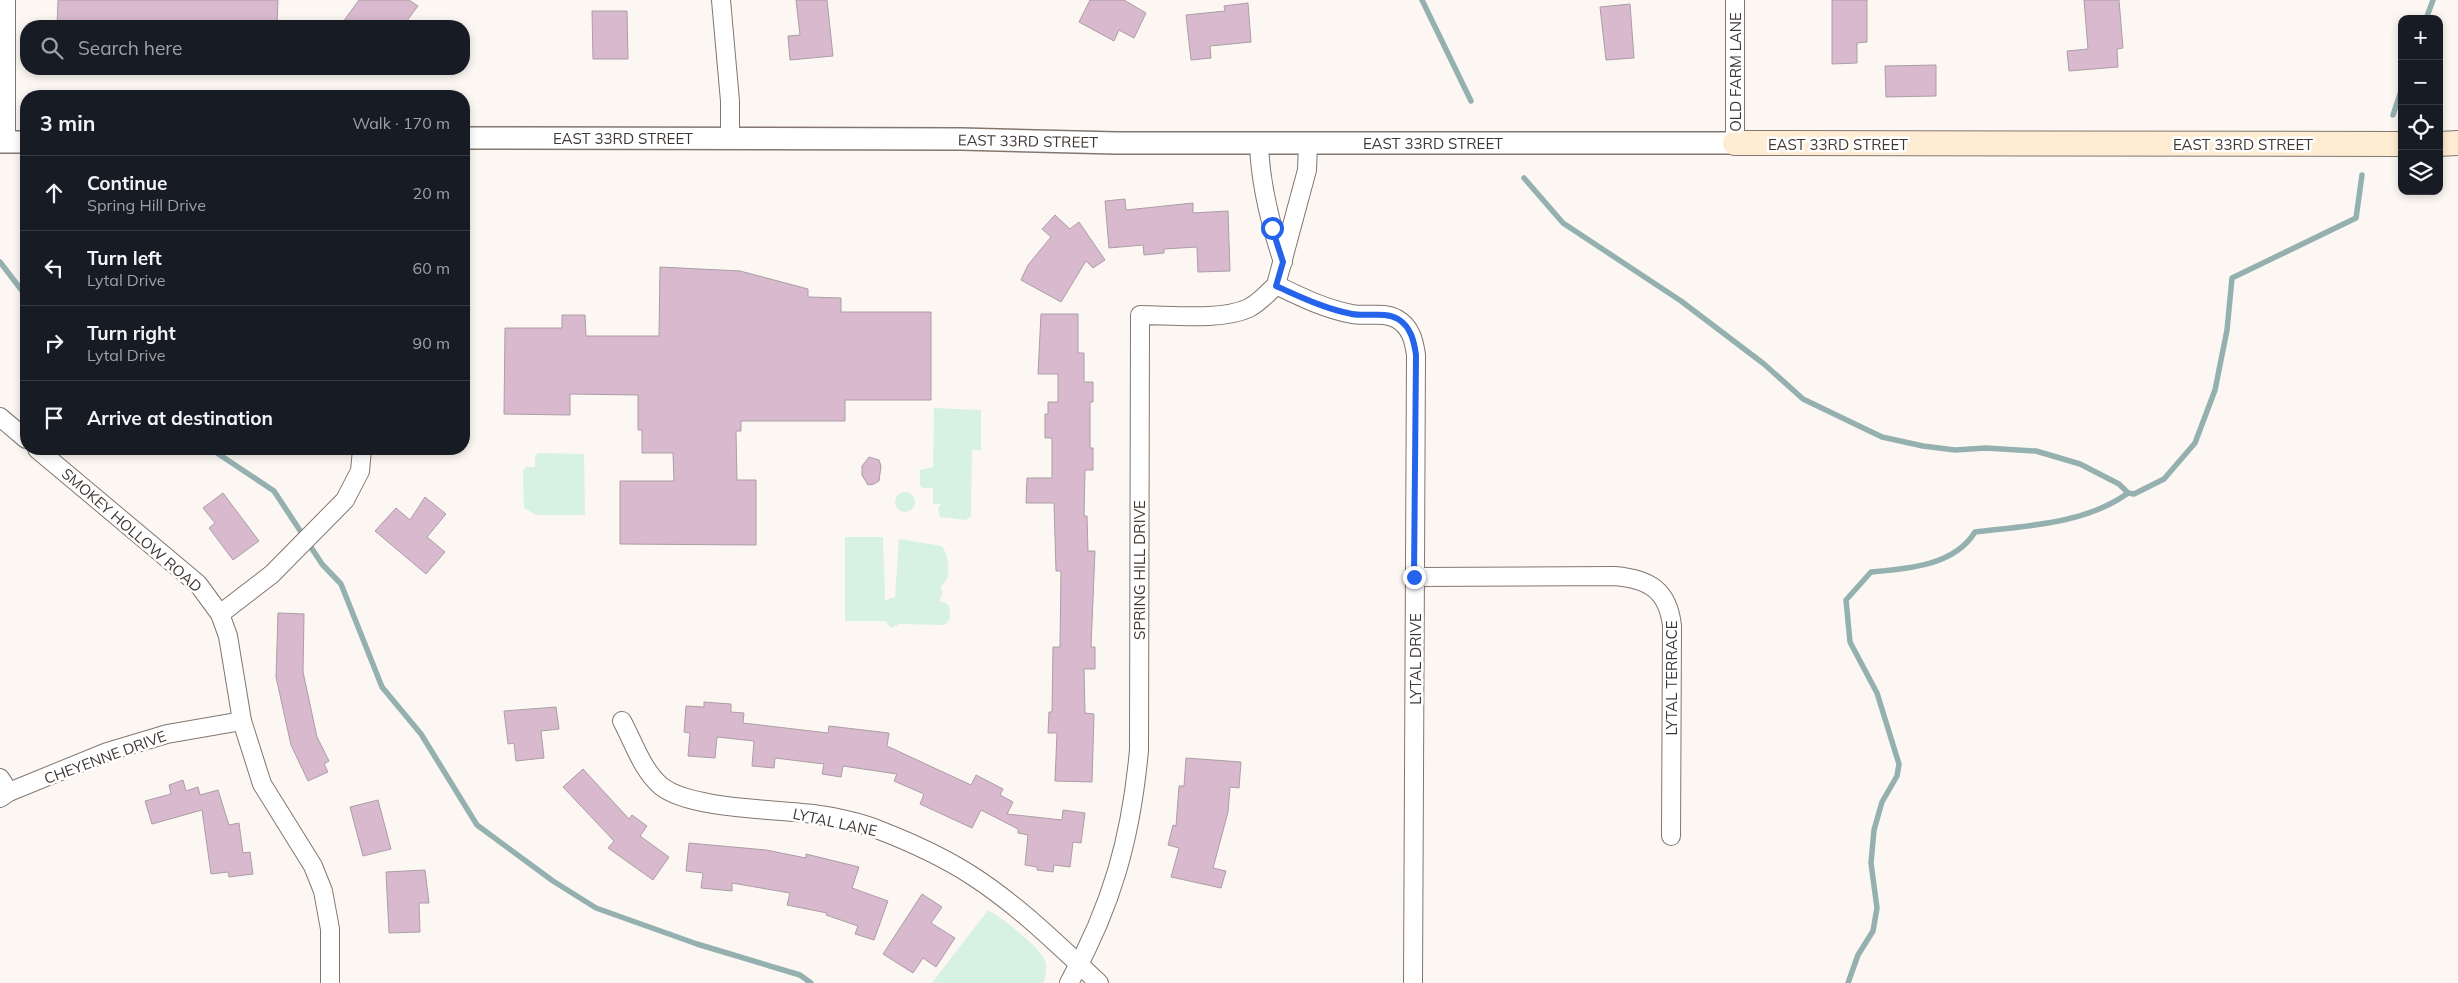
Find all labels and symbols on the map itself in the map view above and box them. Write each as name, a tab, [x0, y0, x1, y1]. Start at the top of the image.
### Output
street label: OLD FARM LANE	[1726, 12, 1745, 132]
street label: EAST 33RD STREET	[553, 129, 693, 148]
street label: EAST 33RD STREET	[958, 130, 1098, 152]
street label: EAST 33RD STREET	[1363, 134, 1503, 153]
street label: EAST 33RD STREET	[1768, 135, 1908, 154]
street label: EAST 33RD STREET	[2173, 135, 2313, 154]
route start	[1261, 217, 1284, 240]
street label: SMOKEY HOLLOW ROAD	[58, 464, 206, 596]
street label: SPRING HILL DRIVE	[1130, 500, 1149, 640]
route end	[1403, 566, 1426, 589]
street label: LYTAL DRIVE	[1406, 613, 1425, 705]
street label: LYTAL TERRACE	[1662, 620, 1681, 736]
street label: CHEYENNE DRIVE	[41, 726, 169, 788]
street label: LYTAL LANE	[791, 804, 879, 840]

